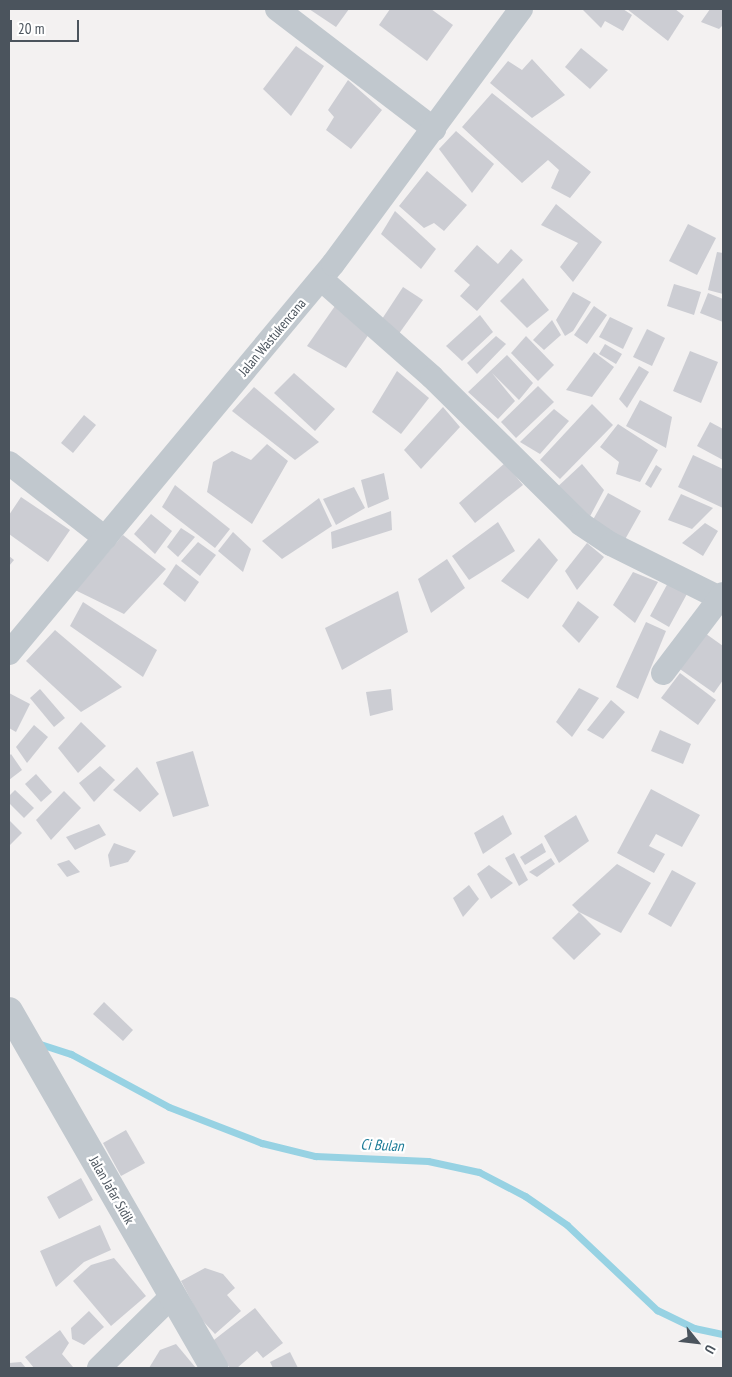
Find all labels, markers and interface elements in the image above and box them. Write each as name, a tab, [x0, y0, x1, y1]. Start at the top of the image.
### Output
scale bar	[12, 10, 81, 42]
text: 20 m	[18, 19, 44, 38]
street label: Jalan Wastukencana	[235, 295, 309, 379]
water label: Ci Bulan	[360, 1135, 404, 1155]
street label: Jalan Jafar Sidik	[86, 1153, 138, 1227]
north arrow	[672, 1317, 722, 1367]
text: U	[700, 1342, 720, 1357]

